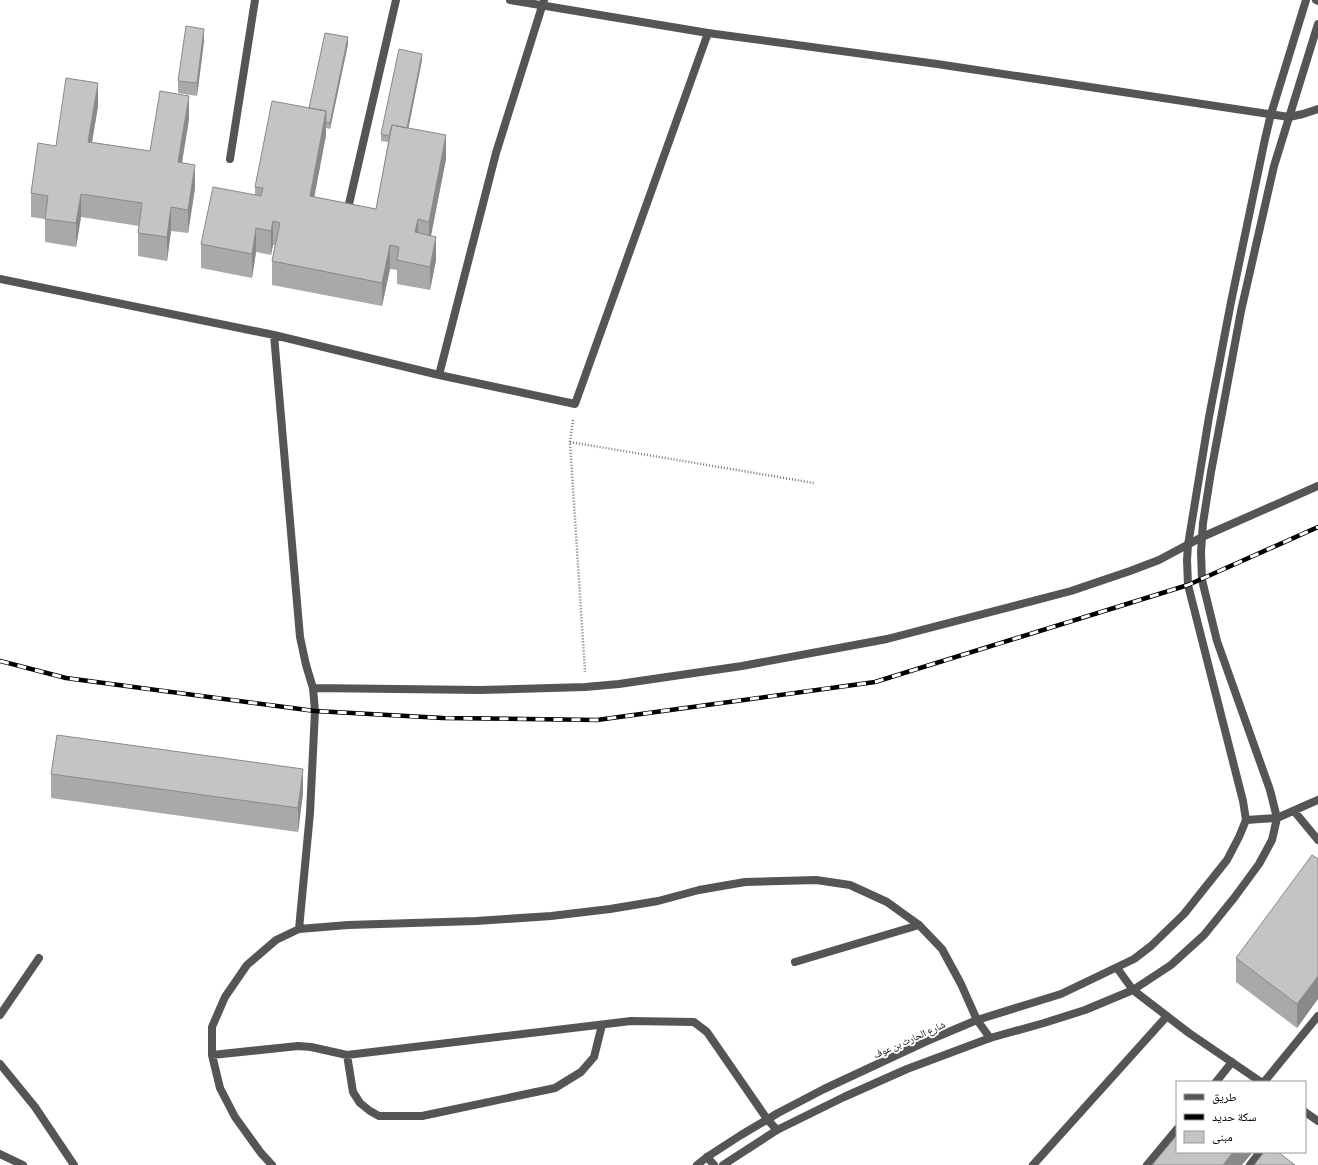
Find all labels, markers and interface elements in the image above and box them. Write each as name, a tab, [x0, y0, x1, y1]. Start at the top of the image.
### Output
street label: شارع الحارث بن عوف	[871, 1018, 948, 1061]
legend	[1176, 1081, 1306, 1153]
text: طريق	[1212, 1089, 1237, 1104]
text: سكة حديد	[1212, 1109, 1257, 1124]
text: مبنى	[1212, 1129, 1233, 1144]

